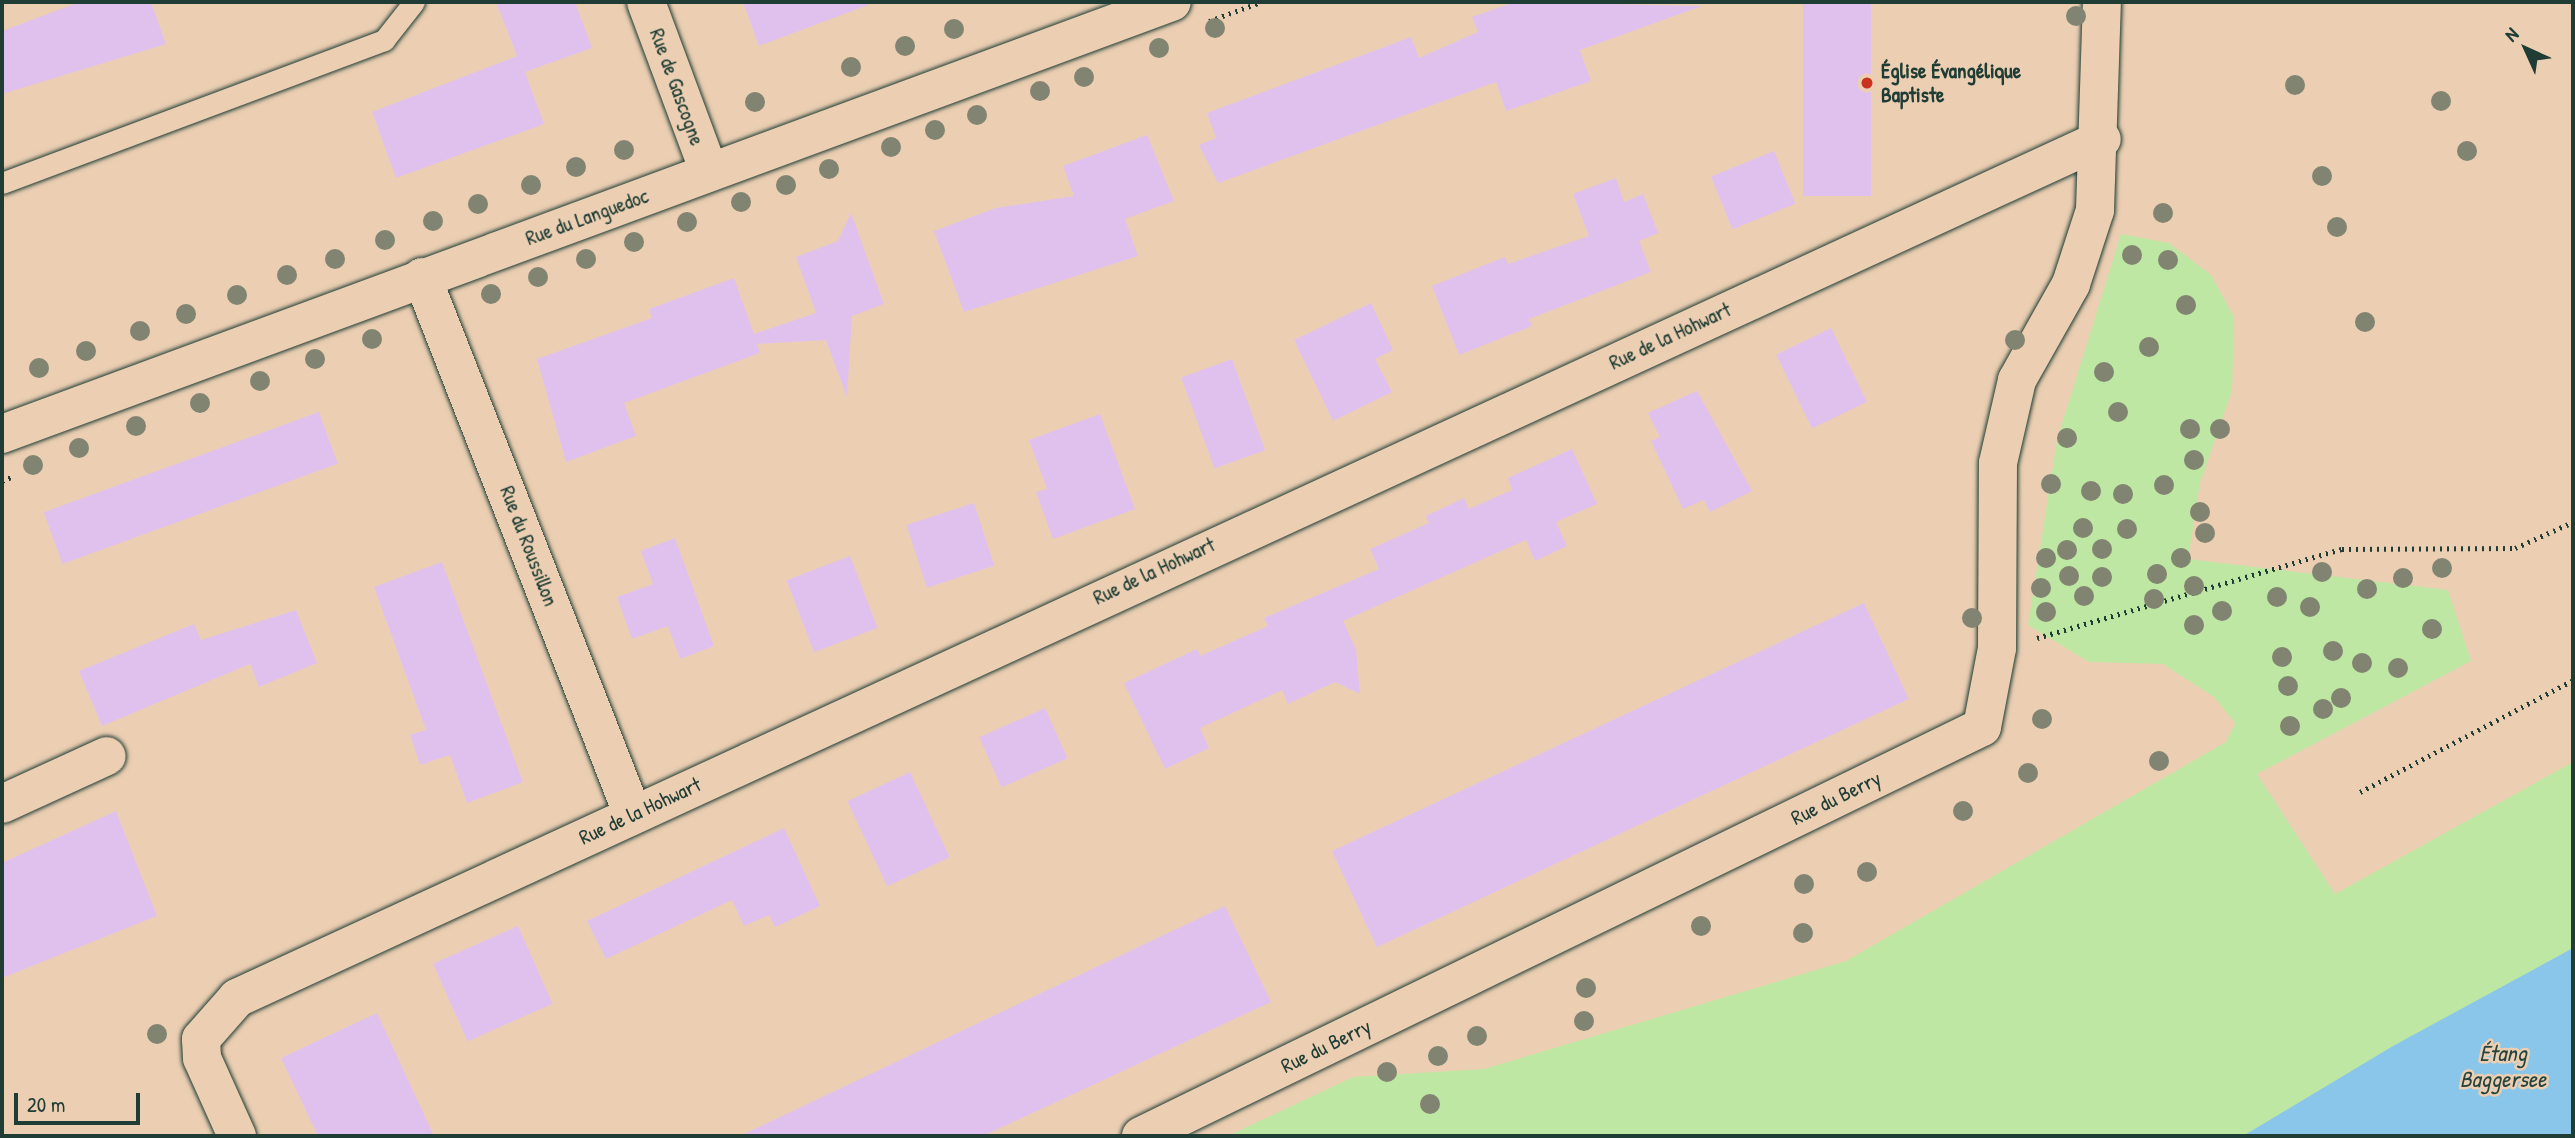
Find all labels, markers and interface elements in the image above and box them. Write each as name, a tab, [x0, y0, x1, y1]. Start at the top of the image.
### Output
north arrow	[2491, 14, 2561, 84]
text: N	[2498, 21, 2524, 47]
street label: Rue de Gascogne	[644, 25, 710, 149]
place label: Église Évangélique Baptiste	[1881, 58, 2021, 108]
marker: Église Évangélique Baptiste	[1859, 75, 1875, 91]
street label: Rue du Languedoc	[522, 183, 652, 251]
street label: Rue de la Hohwart	[1605, 297, 1735, 375]
street label: Rue du Roussillon	[495, 482, 563, 610]
street label: Rue de la Hohwart	[1089, 532, 1219, 610]
street label: Rue du Berry	[1787, 766, 1885, 830]
street label: Rue de la Hohwart	[575, 772, 705, 850]
street label: Rue du Berry	[1277, 1014, 1375, 1078]
water label: Étang Baggersee	[2460, 1039, 2546, 1093]
scale bar	[18, 1078, 144, 1122]
text: 20 m	[27, 1090, 65, 1119]

